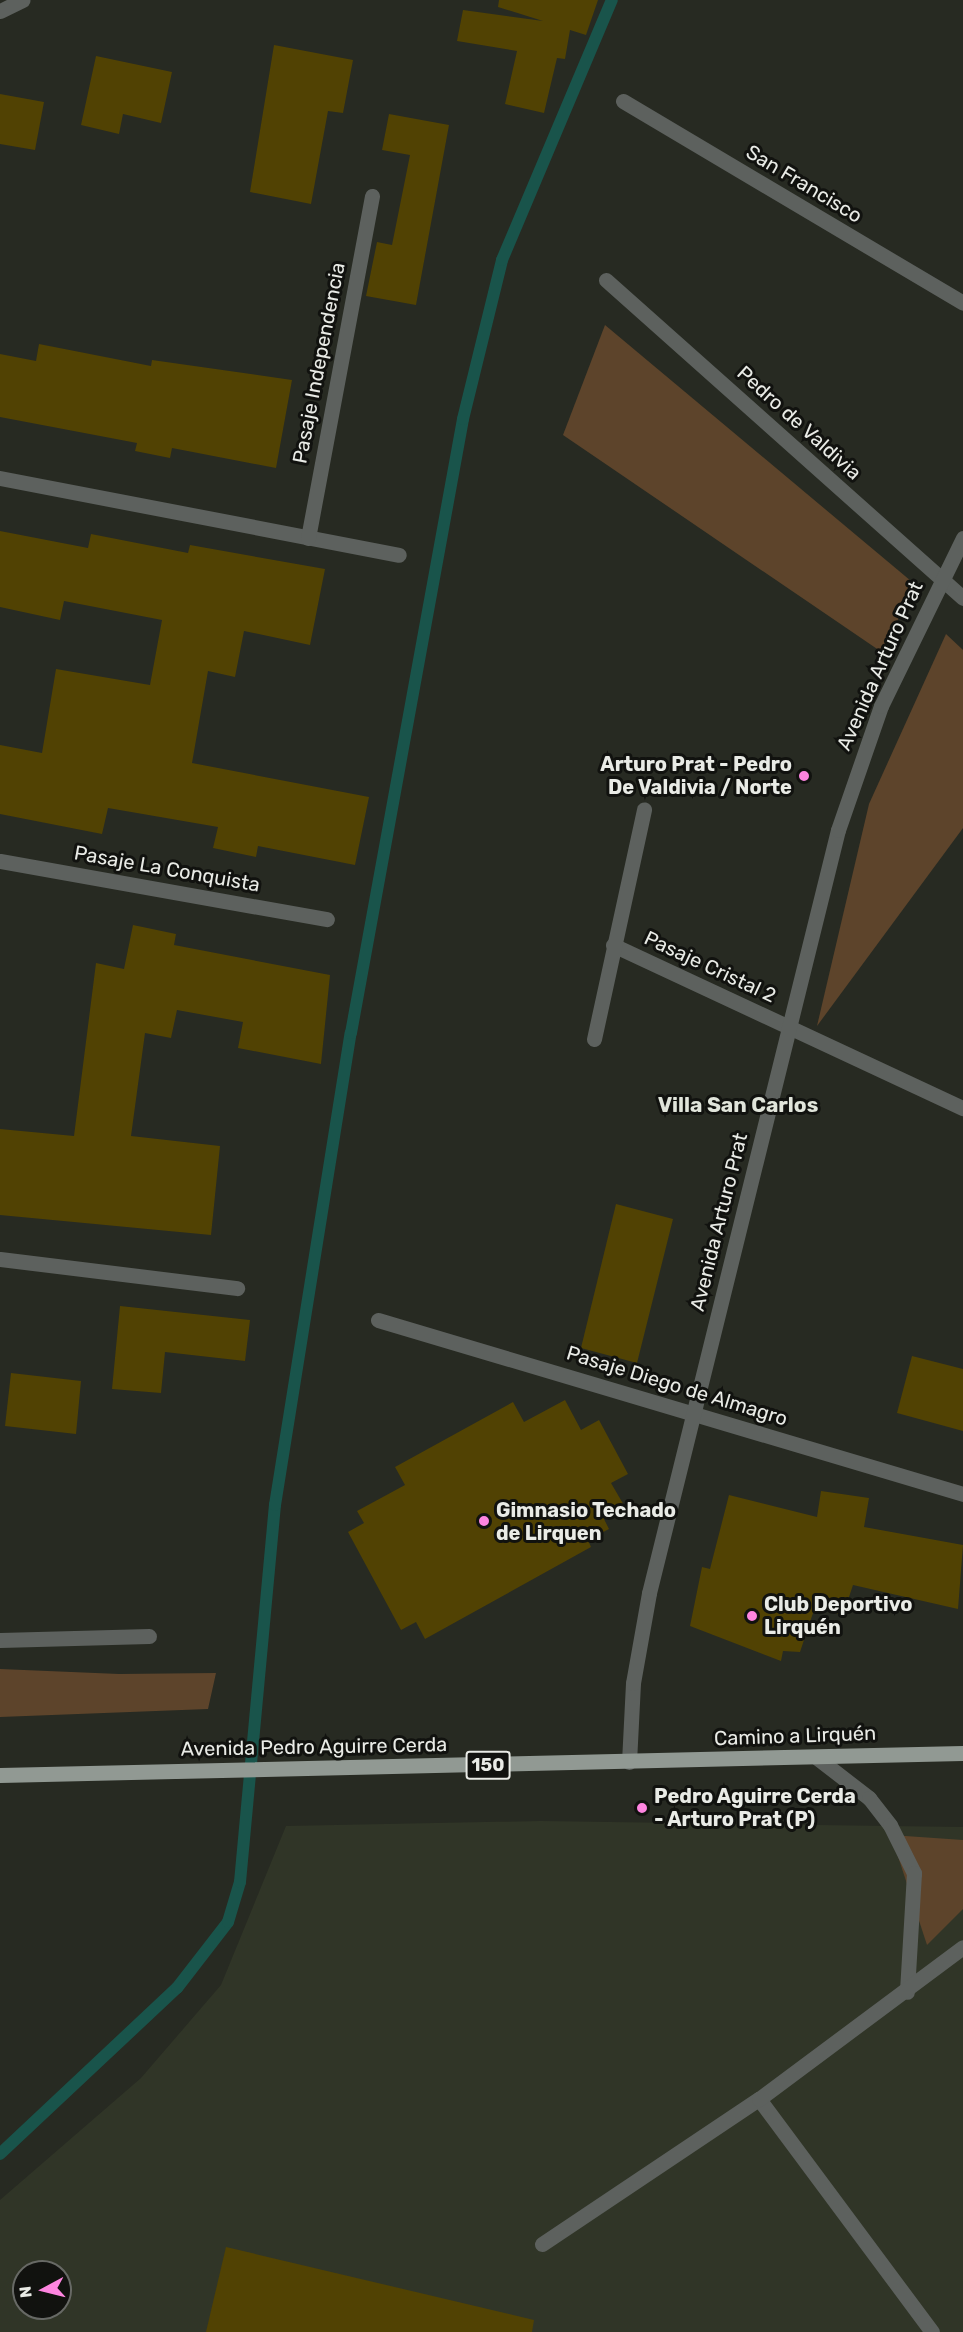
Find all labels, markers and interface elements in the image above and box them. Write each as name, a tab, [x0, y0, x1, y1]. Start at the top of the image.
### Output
street label: San Francisco	[742, 140, 866, 228]
street label: Pasaje Independencia	[288, 260, 350, 466]
street label: Pedro de Valdivia	[732, 361, 866, 485]
street label: Avenida Arturo Prat	[832, 577, 928, 755]
place label: Arturo Prat - Pedro De Valdivia / Norte	[600, 752, 792, 799]
marker: Arturo Prat - Pedro De Valdivia / Norte	[797, 769, 811, 783]
street label: Pasaje La Conquista	[72, 841, 262, 897]
street label: Pasaje Cristal 2	[640, 926, 780, 1008]
district label: Villa San Carlos	[658, 1092, 818, 1118]
street label: Avenida Arturo Prat	[685, 1130, 753, 1314]
street label: Pasaje Diego de Almagro	[563, 1341, 791, 1431]
place label: Gimnasio Techado de Lirquen	[496, 1498, 677, 1545]
marker: Gimnasio Techado de Lirquen	[477, 1514, 491, 1528]
place label: Club Deportivo Lirquén	[764, 1592, 912, 1639]
marker: Club Deportivo Lirquén	[745, 1609, 759, 1623]
street label: Camino a Lirquén	[714, 1721, 876, 1751]
street label: Avenida Pedro Aguirre Cerda	[180, 1733, 448, 1761]
road number: 150	[466, 1750, 510, 1780]
place label: Pedro Aguirre Cerda - Arturo Prat (P)	[654, 1784, 856, 1831]
marker: Pedro Aguirre Cerda - Arturo Prat (P)	[635, 1801, 649, 1815]
north arrow	[12, 2260, 72, 2320]
text: N	[15, 2285, 36, 2299]

